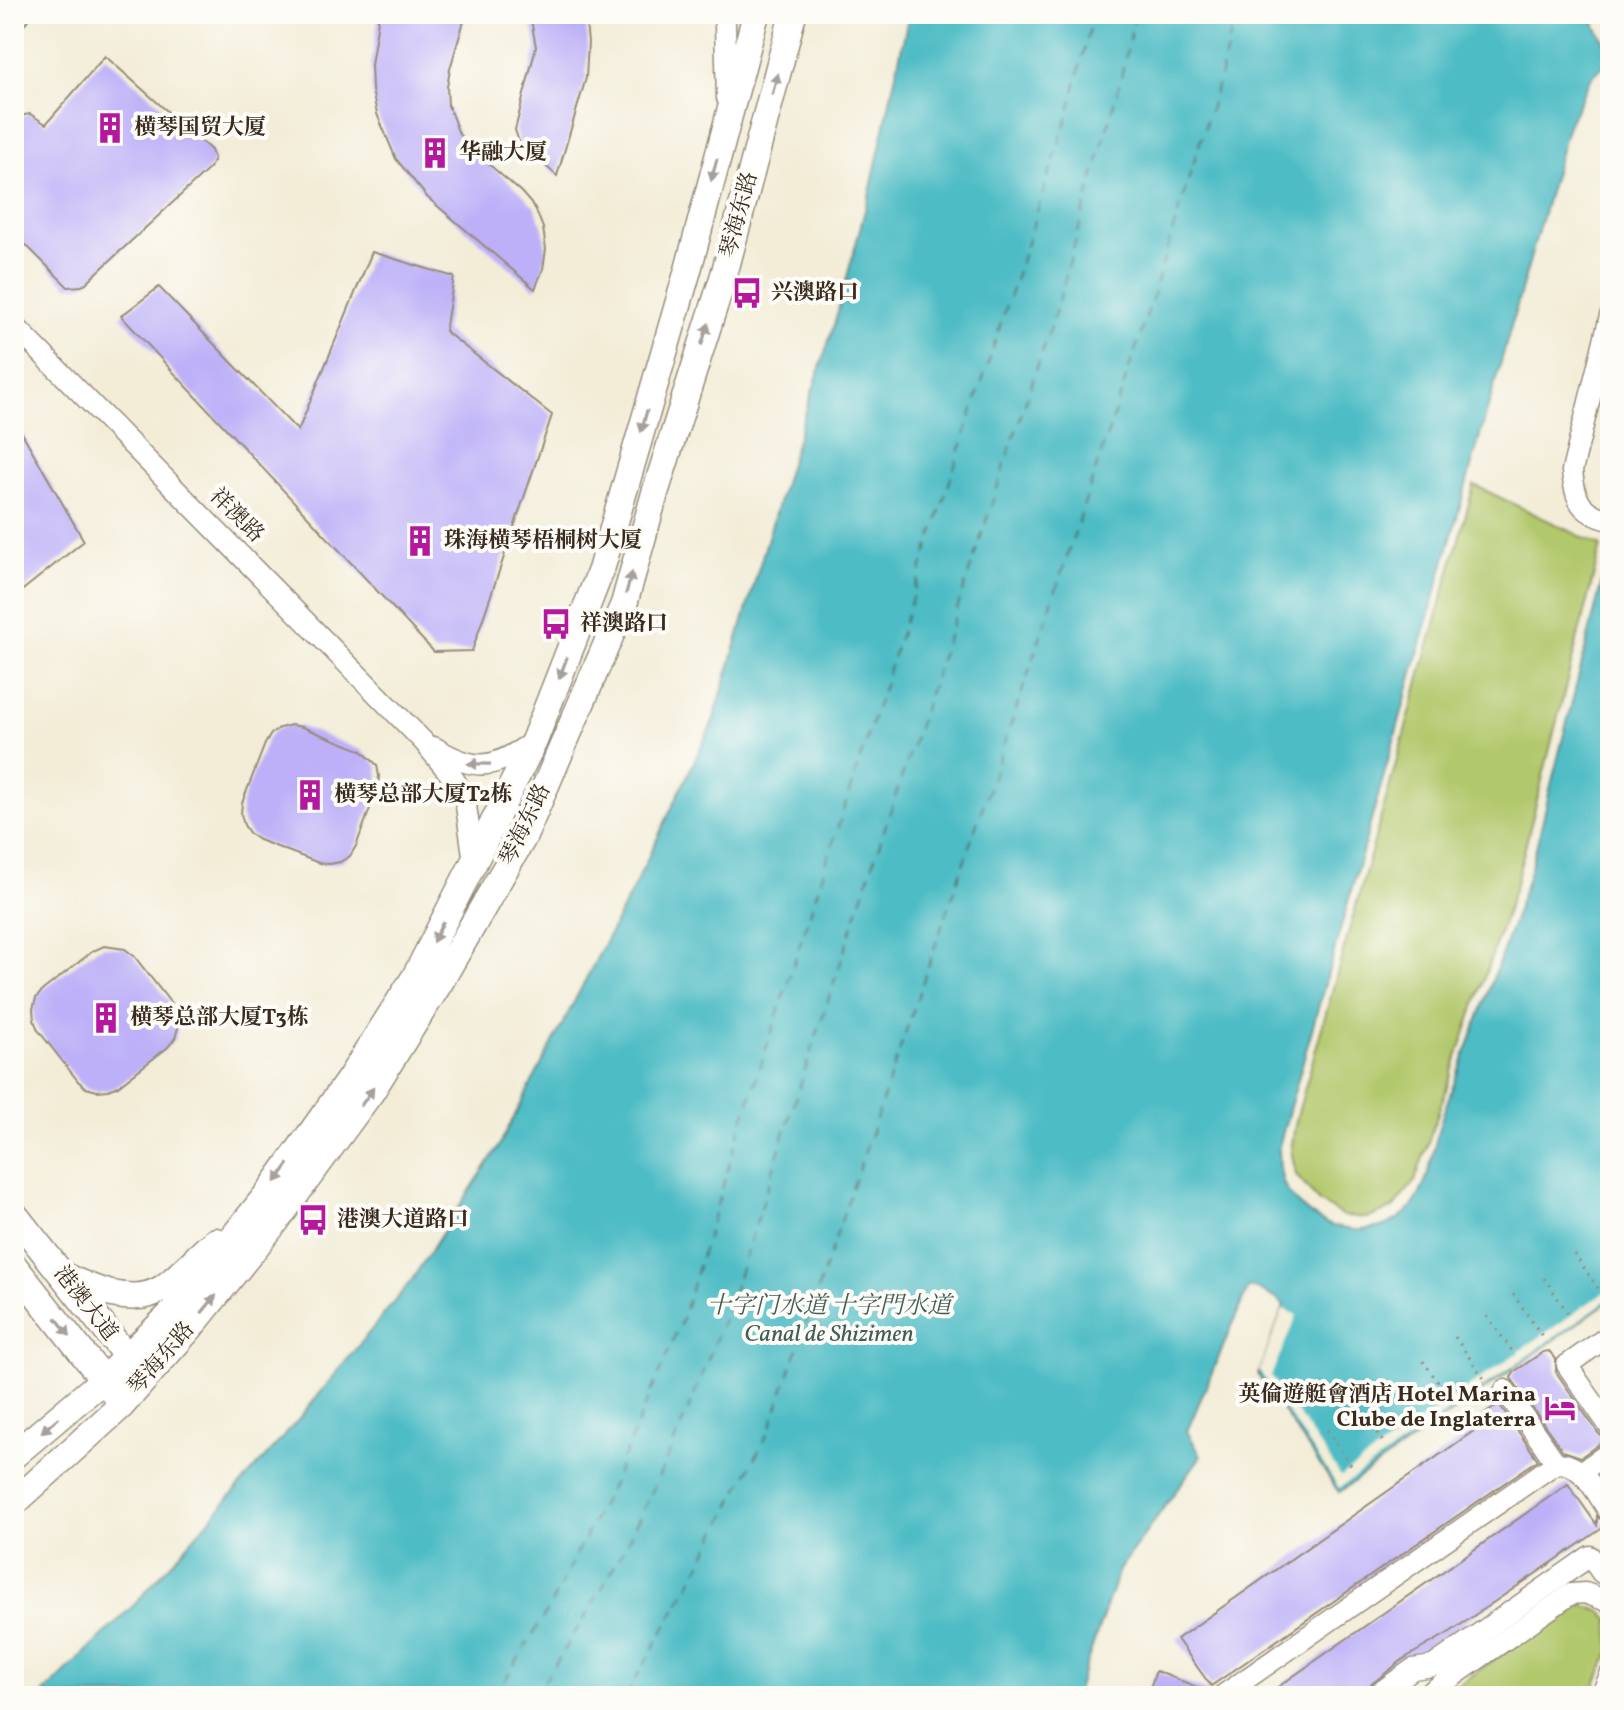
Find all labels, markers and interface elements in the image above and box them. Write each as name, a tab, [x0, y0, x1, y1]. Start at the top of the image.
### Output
one-way arrow	[769, 71, 781, 96]
building icon: 横琴国贸大厦	[93, 111, 127, 145]
place label: 横琴国贸大厦	[134, 113, 266, 144]
building icon: 华融大厦	[418, 136, 452, 170]
place label: 华融大厦	[459, 138, 547, 169]
one-way arrow	[707, 158, 719, 183]
street label: 琴海东路	[714, 168, 766, 262]
bus stop icon: 兴澳路口	[730, 276, 764, 310]
place label: 兴澳路口	[771, 278, 859, 309]
one-way arrow	[699, 322, 712, 346]
one-way arrow	[637, 409, 650, 433]
street label: 祥澳路	[202, 482, 270, 550]
building icon: 珠海横琴梧桐树大厦	[403, 524, 437, 558]
place label: 珠海横琴梧桐树大厦	[444, 526, 642, 557]
one-way arrow	[624, 570, 636, 595]
bus stop icon: 祥澳路口	[539, 607, 573, 641]
place label: 祥澳路口	[580, 609, 668, 640]
one-way arrow	[556, 656, 569, 680]
one-way arrow	[466, 757, 491, 770]
building icon: 横琴总部大厦T2栋	[293, 778, 327, 812]
street label: 琴海东路	[493, 779, 559, 871]
place label: 横琴总部大厦T2栋	[334, 780, 512, 811]
one-way arrow	[431, 920, 444, 943]
building icon: 横琴总部大厦T3栋	[89, 1001, 123, 1035]
place label: 横琴总部大厦T3栋	[130, 1003, 309, 1034]
one-way arrow	[359, 1087, 374, 1108]
one-way arrow	[275, 1163, 290, 1184]
bus stop icon: 港澳大道路口	[296, 1203, 330, 1237]
place label: 港澳大道路口	[337, 1205, 469, 1236]
street label: 港澳大道	[46, 1260, 124, 1348]
water label: 十字门水道 十字門水道 Canal de Shizimen	[707, 1290, 954, 1352]
one-way arrow	[201, 1294, 217, 1314]
street label: 琴海东路	[121, 1316, 203, 1402]
one-way arrow	[54, 1317, 71, 1337]
place label: 英倫遊艇會酒店 Hotel Marina Clube de Inglaterra	[1239, 1380, 1536, 1436]
hotel icon: 英倫遊艇會酒店 Hotel Marina Clube de Inglaterra	[1543, 1391, 1577, 1425]
one-way arrow	[40, 1416, 60, 1434]

